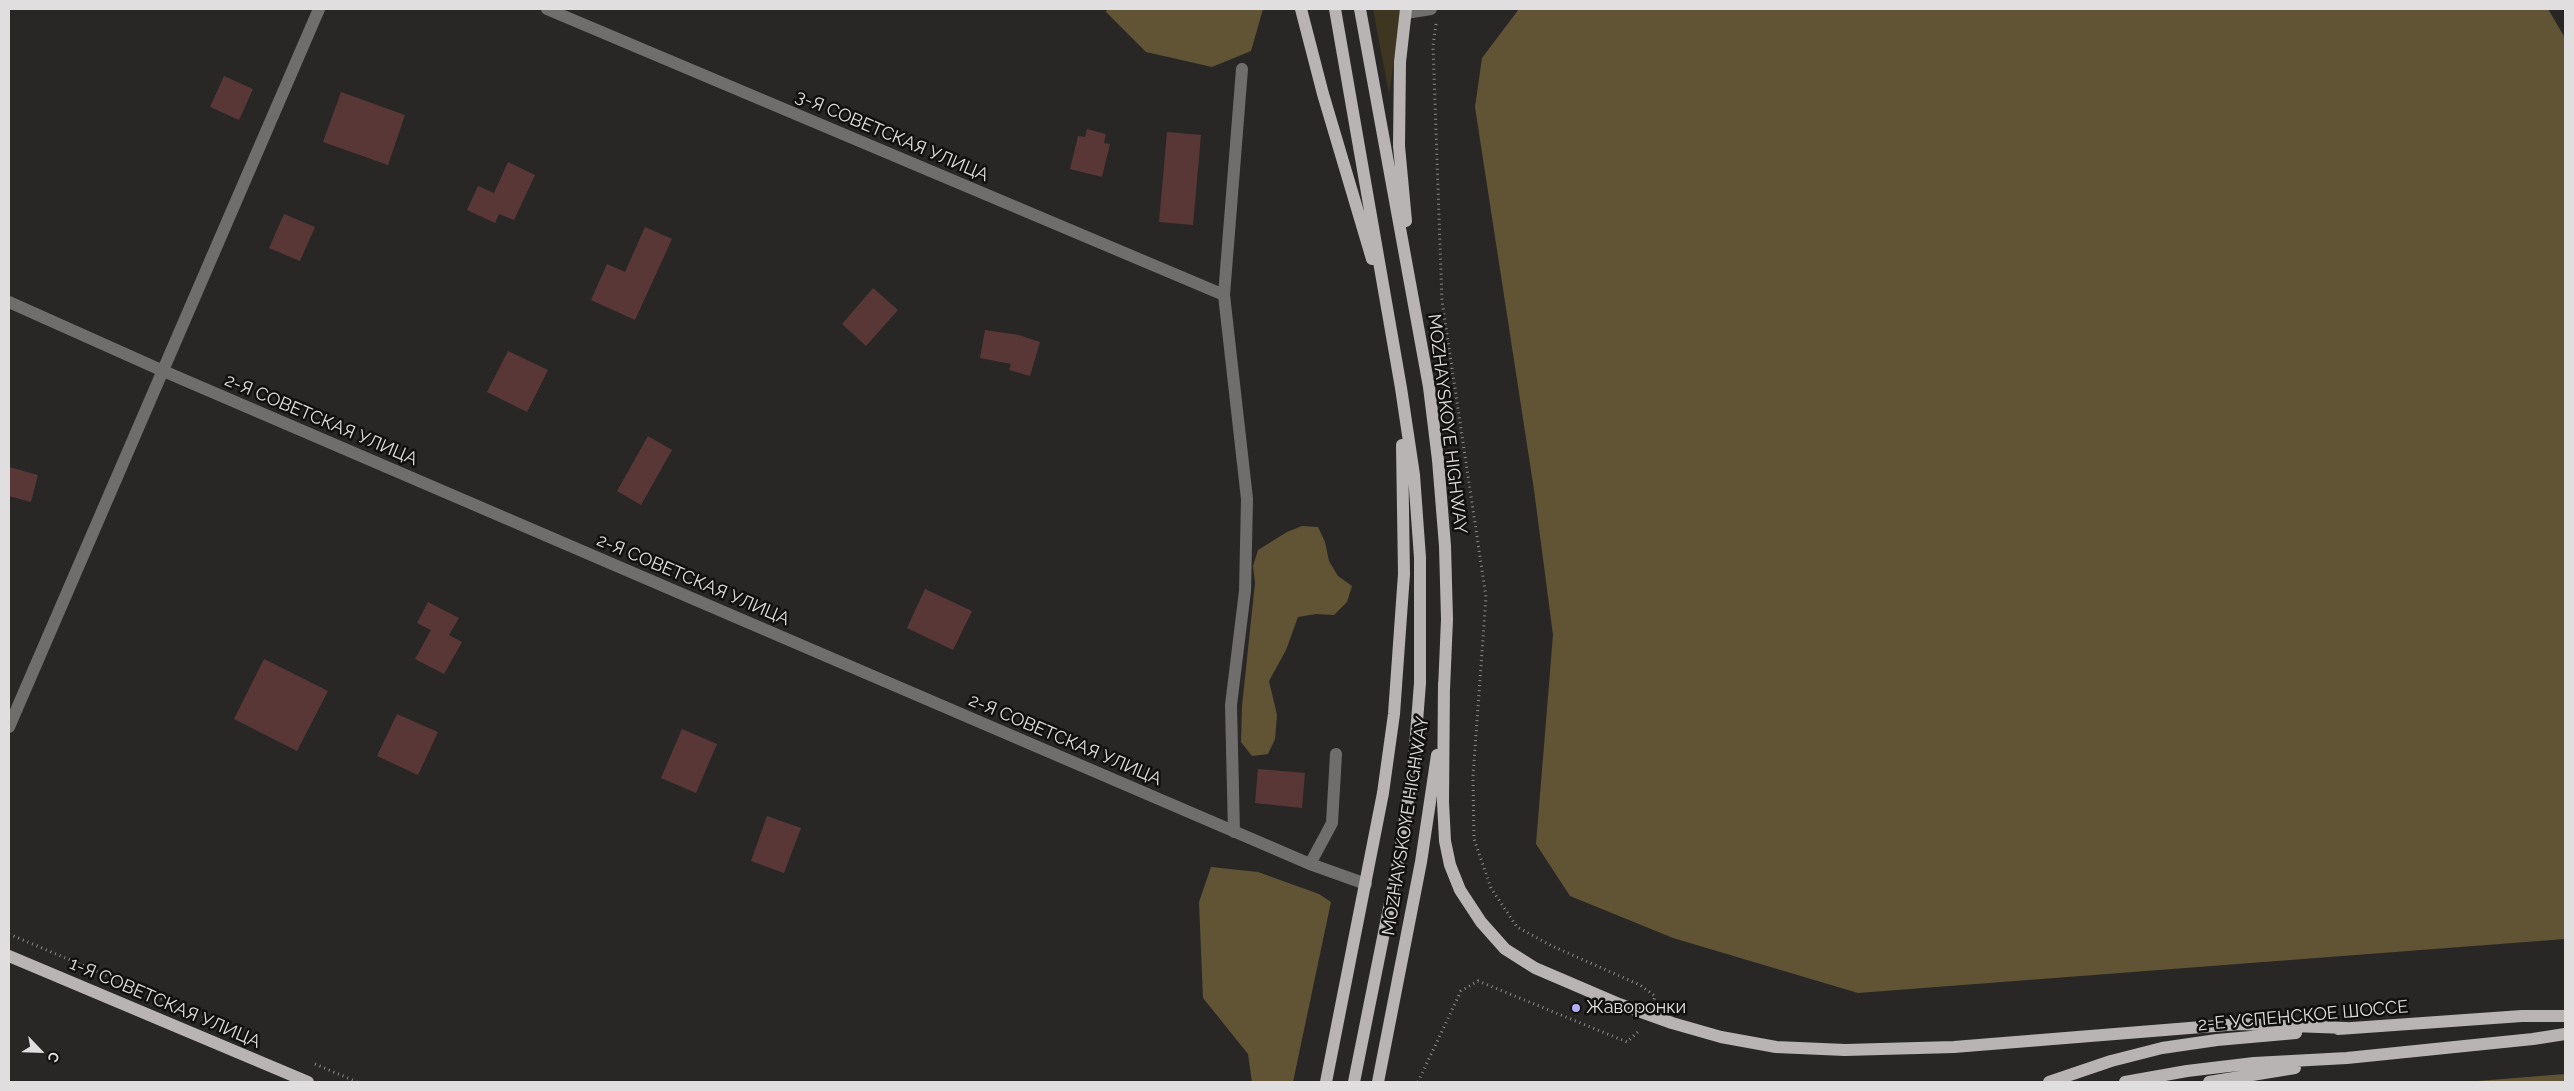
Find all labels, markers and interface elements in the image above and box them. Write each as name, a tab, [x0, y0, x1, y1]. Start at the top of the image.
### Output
street label: 3-Я СОВЕТСКАЯ УЛИЦА	[792, 85, 992, 187]
street label: MOZHAYSKOYE HIGHWAY	[1423, 313, 1471, 535]
street label: 2-Я СОВЕТСКАЯ УЛИЦА	[221, 370, 421, 470]
street label: 2-Я СОВЕТСКАЯ УЛИЦА	[593, 530, 793, 630]
street label: 2-Я СОВЕТСКАЯ УЛИЦА	[965, 690, 1165, 790]
street label: MOZHAYSKOYE HIGHWAY	[1378, 715, 1434, 937]
street label: 1-Я СОВЕТСКАЯ УЛИЦА	[66, 953, 264, 1053]
street label: 2-Е УСПЕНСКОЕ ШОССЕ	[2197, 996, 2409, 1036]
place label: Жаворонки	[1586, 997, 1686, 1019]
marker: Жаворонки	[1570, 1002, 1582, 1014]
north arrow	[15, 1026, 65, 1076]
text: С	[44, 1049, 63, 1065]

